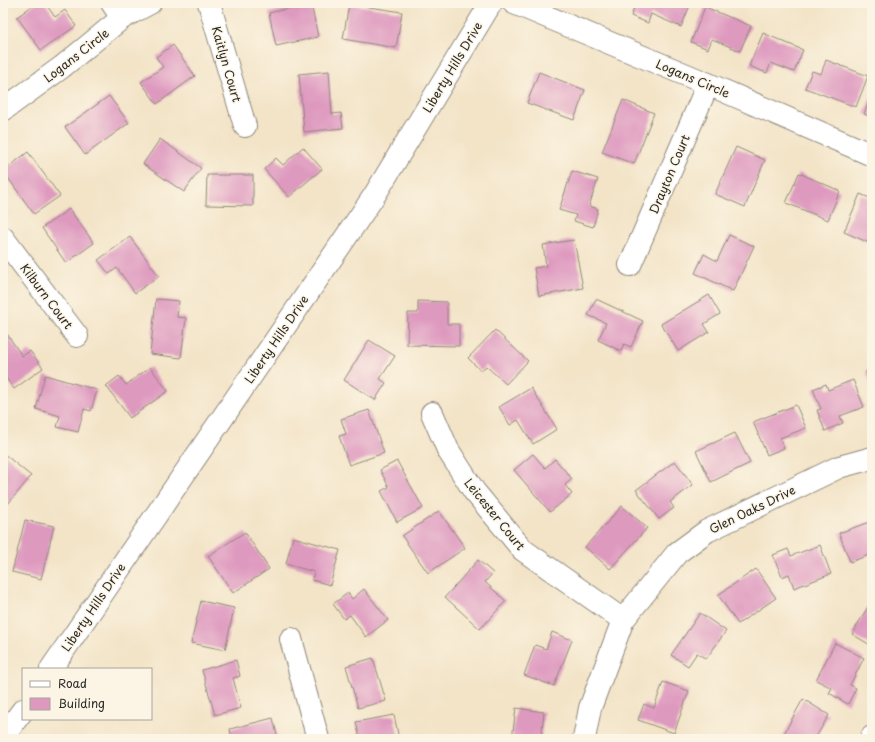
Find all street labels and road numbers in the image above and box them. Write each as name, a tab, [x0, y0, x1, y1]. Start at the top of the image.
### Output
street label: Liberty Hills Drive	[418, 18, 486, 116]
street label: Logans Circle	[39, 23, 113, 86]
street label: Kaitlyn Court	[208, 24, 246, 104]
street label: Logans Circle	[653, 54, 733, 102]
street label: Drayton Court	[644, 131, 694, 216]
street label: Kilburn Court	[16, 259, 78, 333]
street label: Liberty Hills Drive	[240, 291, 312, 387]
street label: Leicester Court	[460, 474, 530, 554]
street label: Glen Oaks Drive	[706, 480, 798, 538]
street label: Liberty Hills Drive	[57, 559, 129, 655]

